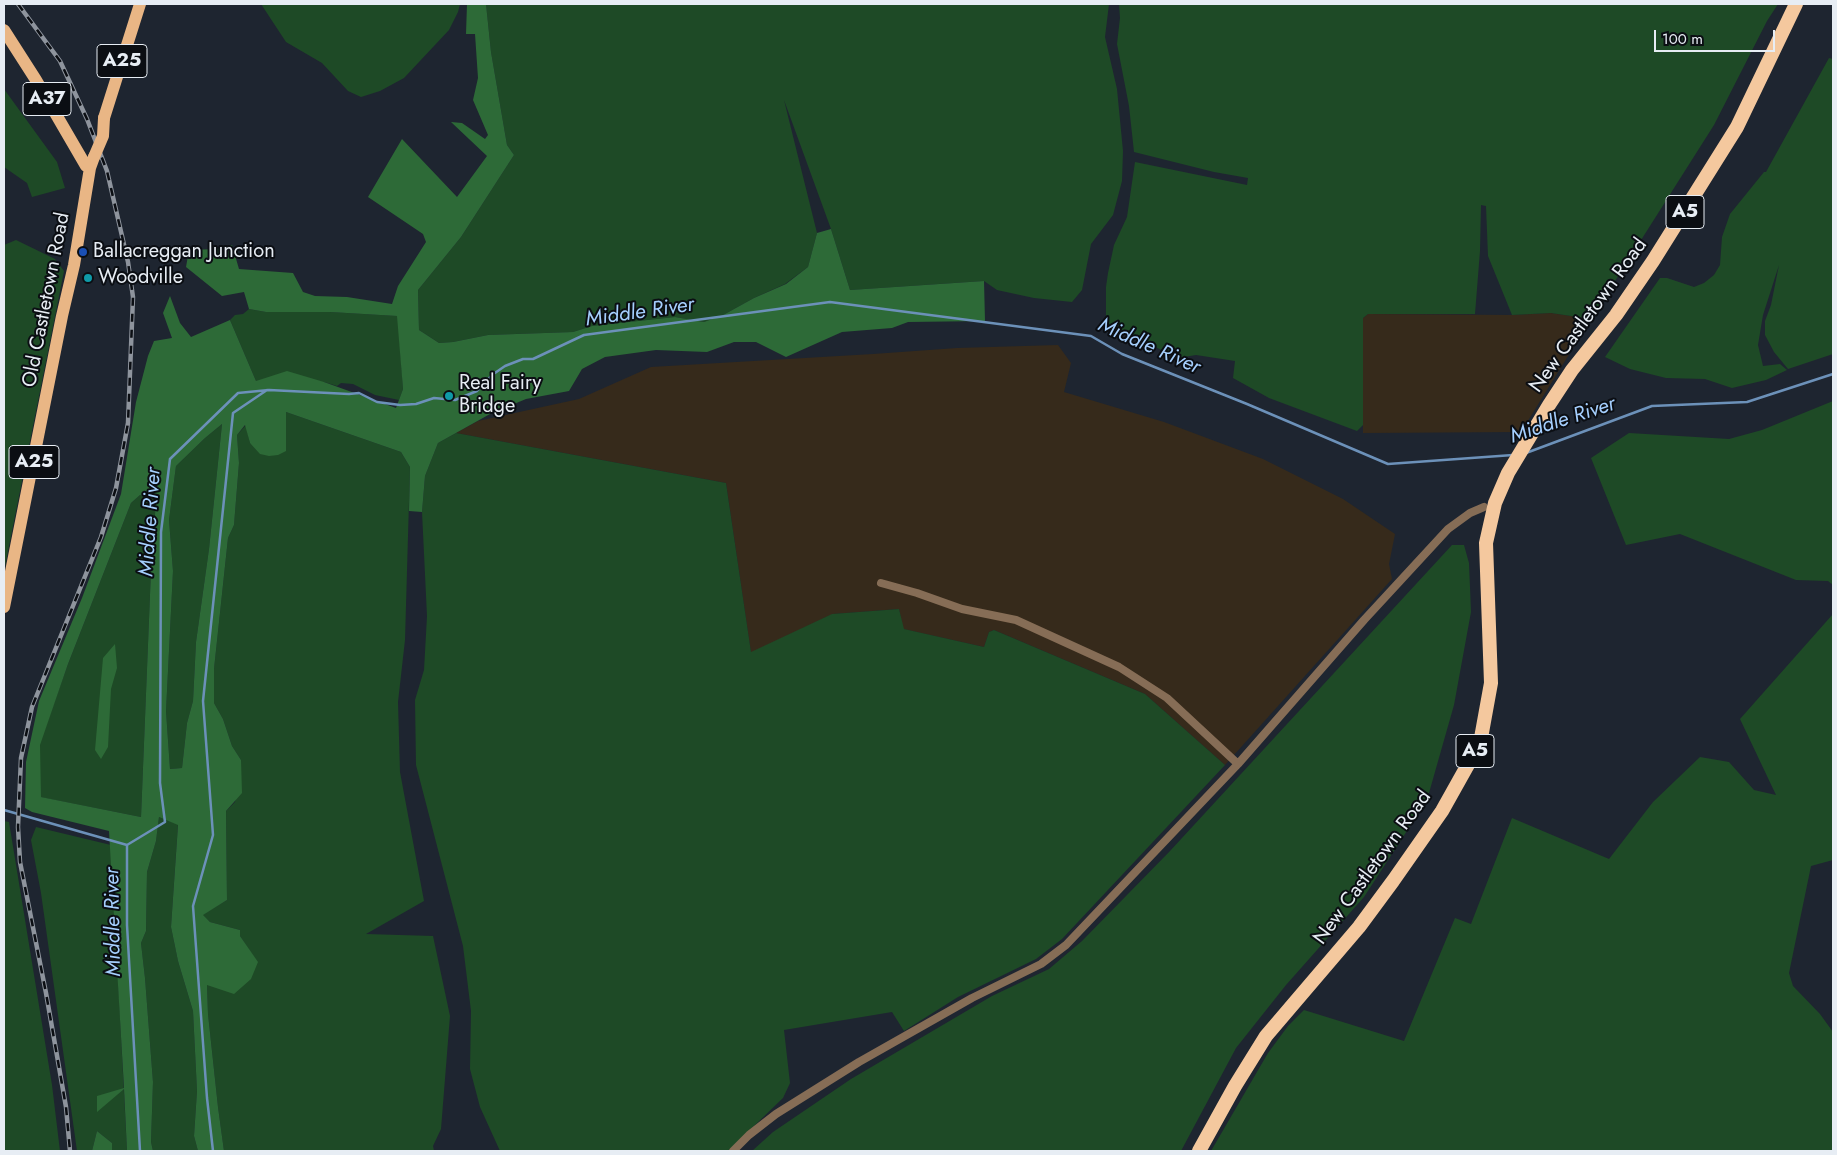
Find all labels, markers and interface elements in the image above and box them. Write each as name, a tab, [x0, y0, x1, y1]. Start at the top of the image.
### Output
scale bar	[1657, 20, 1778, 52]
text: 100 m	[1662, 28, 1703, 50]
road number: A25	[97, 44, 147, 78]
road number: A37	[23, 82, 71, 116]
road number: A5	[1666, 196, 1704, 228]
street label: Old Castletown Road	[18, 211, 76, 389]
street label: New Castletown Road	[1525, 234, 1653, 398]
place label: Ballacreggan Junction	[93, 240, 275, 264]
marker: Ballacreggan Junction	[77, 246, 89, 258]
place label: Woodville	[98, 266, 183, 290]
marker: Woodville	[82, 272, 94, 284]
water label: Middle River	[584, 293, 696, 333]
water label: Middle River	[1094, 313, 1204, 381]
place label: Real Fairy Bridge	[459, 372, 541, 419]
marker: Real Fairy Bridge	[443, 390, 455, 402]
water label: Middle River	[1507, 392, 1619, 450]
road number: A25	[9, 446, 59, 478]
water label: Middle River	[135, 467, 167, 577]
road number: A5	[1456, 734, 1494, 768]
street label: New Castletown Road	[1309, 786, 1437, 950]
water label: Middle River	[100, 867, 128, 977]

